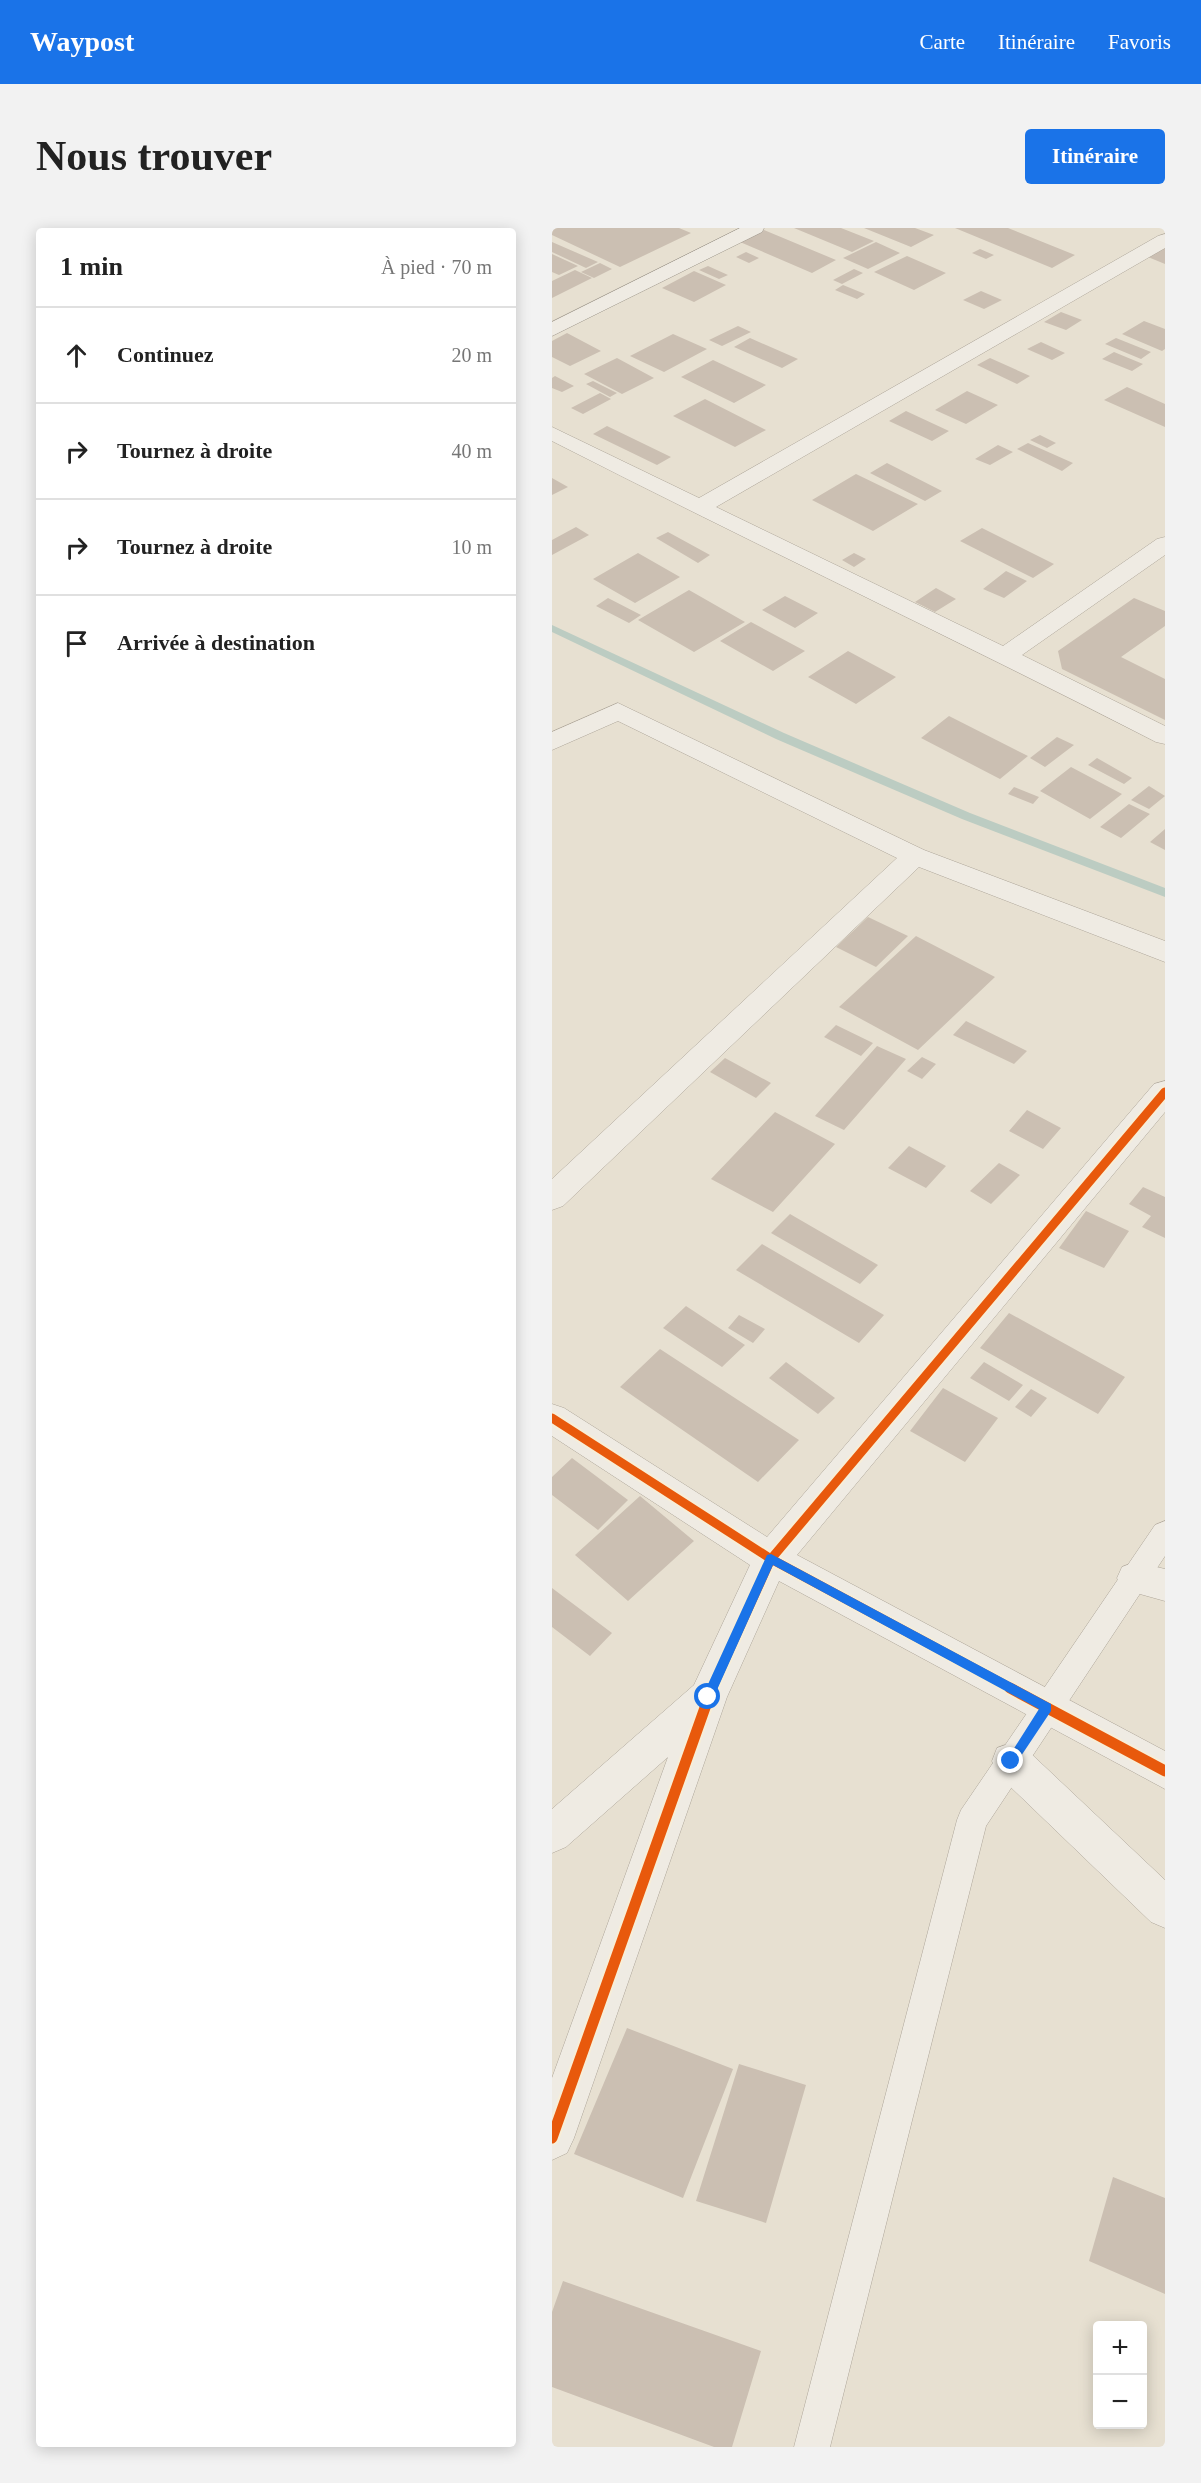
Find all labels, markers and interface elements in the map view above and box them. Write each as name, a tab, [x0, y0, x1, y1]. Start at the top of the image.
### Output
text: Waypost	[30, 26, 134, 57]
text: Carte	[920, 30, 965, 54]
text: Itinéraire	[998, 30, 1075, 54]
text: Favoris	[1108, 30, 1171, 54]
button: Itinéraire	[1025, 129, 1165, 184]
text: Nous trouver	[36, 133, 272, 179]
text: 1 min	[60, 252, 123, 281]
text: À pied · 70 m	[381, 256, 492, 278]
icon: ahead	[60, 339, 93, 372]
text: Continuez	[117, 342, 214, 367]
text: 20 m	[451, 344, 492, 366]
icon: right	[60, 435, 93, 468]
text: Tournez à droite	[117, 438, 272, 463]
text: 40 m	[451, 440, 492, 462]
icon: right	[60, 531, 93, 564]
text: Tournez à droite	[117, 534, 272, 559]
text: 10 m	[451, 536, 492, 558]
icon: arrive	[60, 627, 93, 660]
text: Arrivée à destination	[117, 630, 315, 655]
route start	[694, 1683, 720, 1709]
route end	[997, 1747, 1023, 1773]
map controls	[1093, 2321, 1147, 2429]
button: +	[1093, 2321, 1147, 2375]
button: −	[1093, 2375, 1147, 2429]

